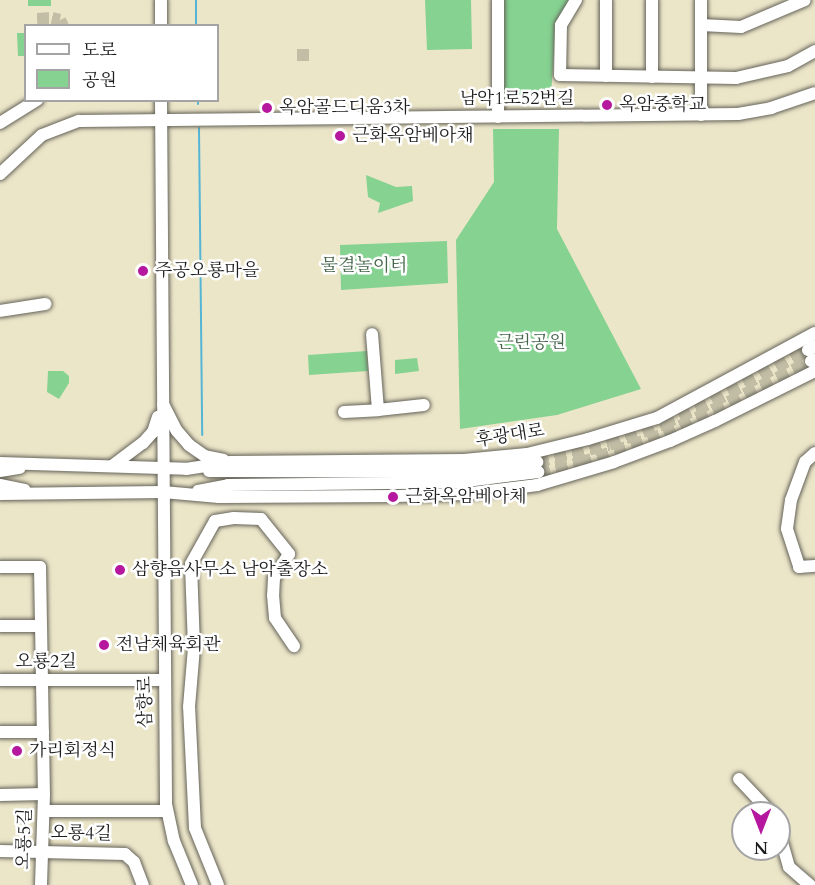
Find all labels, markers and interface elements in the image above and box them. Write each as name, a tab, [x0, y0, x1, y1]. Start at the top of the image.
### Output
legend	[24, 24, 219, 102]
text: 도로	[82, 38, 117, 63]
text: 공원	[82, 68, 117, 93]
street label: 남악1로52번길	[460, 88, 574, 110]
place label: 옥암중학교	[619, 94, 706, 116]
place label: 옥암골드디움3차	[279, 97, 410, 119]
marker: 옥암중학교	[600, 98, 614, 112]
marker: 옥암골드디움3차	[260, 101, 274, 115]
place label: 근화옥암베아채	[352, 125, 474, 147]
marker: 근화옥암베아채	[333, 129, 347, 143]
park label: 물결놀이터	[321, 255, 407, 277]
place label: 주공오룡마을	[155, 260, 259, 282]
marker: 주공오룡마을	[136, 264, 150, 278]
park label: 근린공원	[496, 332, 566, 354]
street label: 후광대로	[474, 420, 546, 452]
place label: 근화옥암베아체	[405, 486, 527, 508]
marker: 근화옥암베아체	[386, 490, 400, 504]
place label: 삼향읍사무소 남악출장소	[132, 559, 328, 581]
marker: 삼향읍사무소 남악출장소	[113, 563, 127, 577]
place label: 전남체육회관	[116, 634, 220, 656]
marker: 전남체육회관	[97, 638, 111, 652]
street label: 오룡2길	[15, 651, 77, 673]
street label: 삼향로	[135, 676, 157, 728]
place label: 가리회정식	[29, 740, 116, 762]
marker: 가리회정식	[10, 744, 24, 758]
north arrow	[731, 801, 791, 861]
street label: 오룡5길	[13, 808, 37, 870]
street label: 오룡4길	[50, 823, 112, 845]
text: N	[754, 836, 768, 858]

